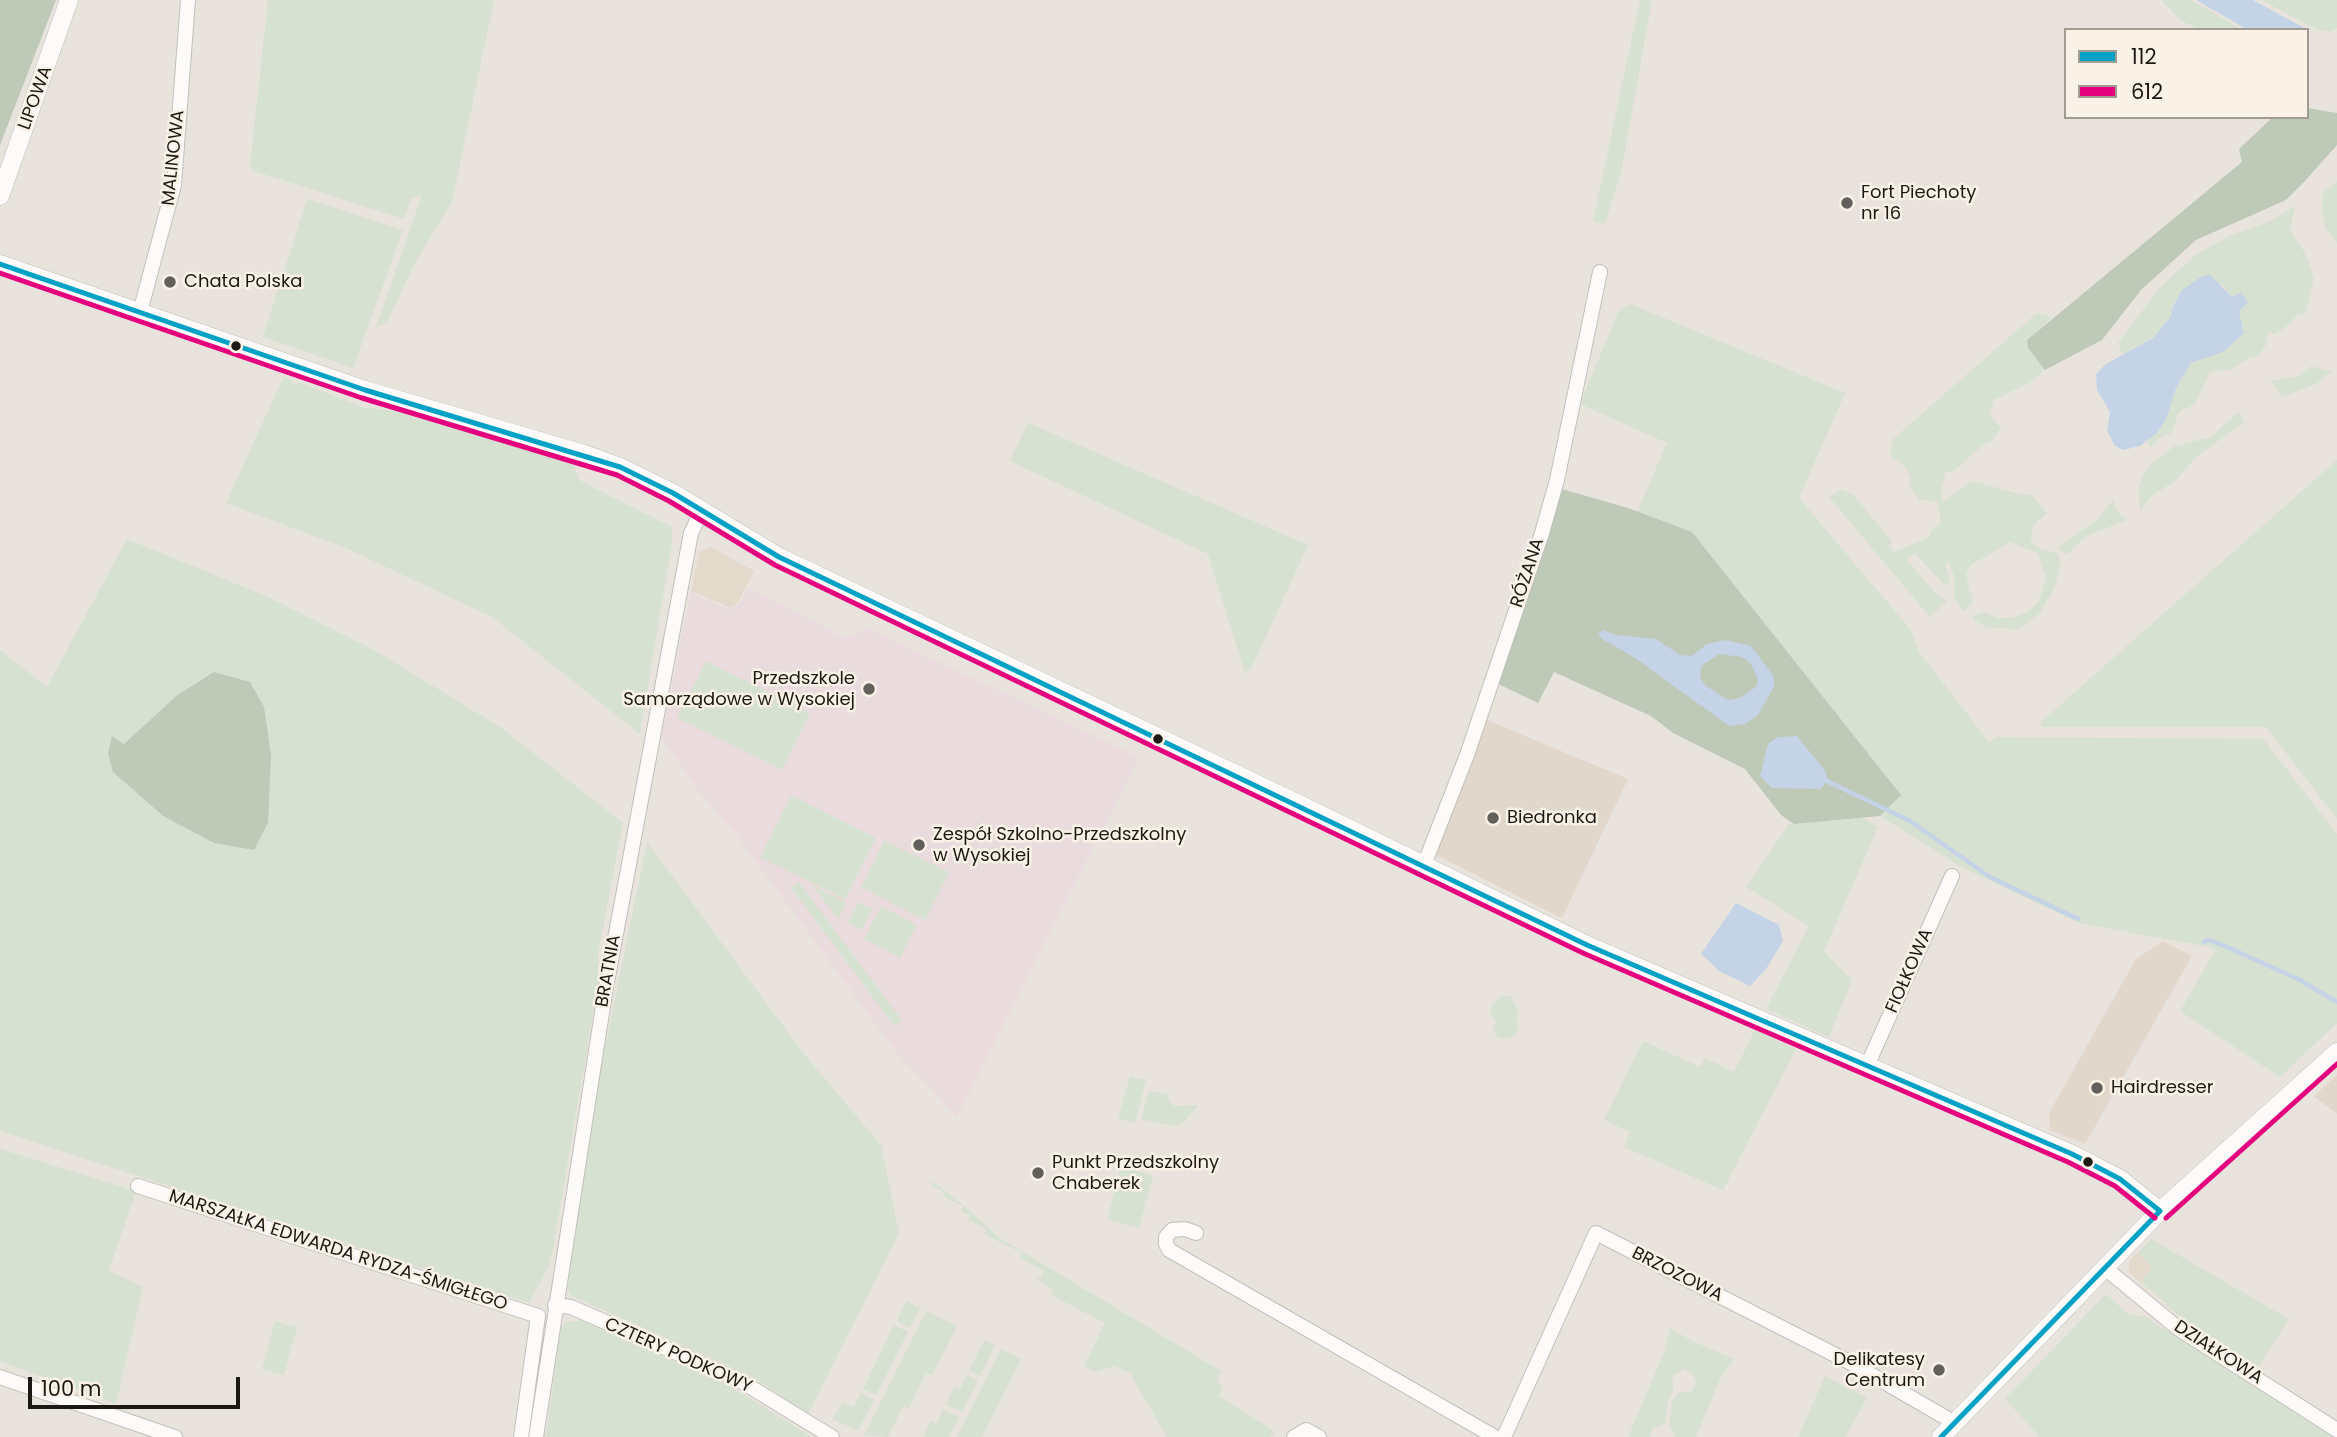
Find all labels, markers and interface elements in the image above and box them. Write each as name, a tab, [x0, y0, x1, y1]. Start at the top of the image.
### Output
legend	[2064, 28, 2309, 119]
text: 112	[2131, 42, 2157, 71]
street label: LIPOWA	[14, 63, 58, 133]
text: 612	[2131, 77, 2163, 106]
street label: MALINOWA	[158, 109, 190, 207]
place label: Fort Piechoty nr 16	[1861, 182, 1976, 224]
marker: Fort Piechoty nr 16	[1839, 195, 1855, 211]
place label: Chata Polska	[184, 271, 302, 293]
marker: Chata Polska	[162, 274, 178, 290]
unlabelled marker	[229, 339, 243, 353]
street label: RÓŻANA	[1507, 536, 1549, 610]
place label: Przedszkole Samorządowe w Wysokiej	[623, 668, 855, 710]
marker: Przedszkole Samorządowe w Wysokiej	[861, 681, 877, 697]
unlabelled marker	[1151, 732, 1165, 746]
place label: Biedronka	[1507, 807, 1597, 829]
marker: Biedronka	[1485, 810, 1501, 826]
place label: Zespół Szkolno-Przedszkolny w Wysokiej	[933, 824, 1186, 866]
marker: Zespół Szkolno-Przedszkolny w Wysokiej	[911, 837, 927, 853]
street label: FIOŁKOWA	[1882, 925, 1938, 1017]
street label: BRATNIA	[592, 933, 626, 1009]
place label: Hairdresser	[2111, 1077, 2213, 1099]
marker: Hairdresser	[2089, 1080, 2105, 1096]
place label: Punkt Przedszkolny Chaberek	[1052, 1152, 1219, 1194]
unlabelled marker	[2081, 1155, 2095, 1169]
marker: Punkt Przedszkolny Chaberek	[1030, 1165, 1046, 1181]
street label: MARSZAŁKA EDWARDA RYDZA-ŚMIGŁEGO	[166, 1186, 510, 1316]
street label: BRZOZOWA	[1628, 1243, 1726, 1307]
street label: CZTERY PODKOWY	[601, 1314, 755, 1398]
street label: DZIAŁKOWA	[2170, 1316, 2266, 1390]
place label: Delikatesy Centrum	[1834, 1349, 1925, 1392]
marker: Delikatesy Centrum	[1931, 1362, 1947, 1378]
scale bar	[32, 1364, 243, 1408]
text: 100 m	[41, 1374, 101, 1403]

